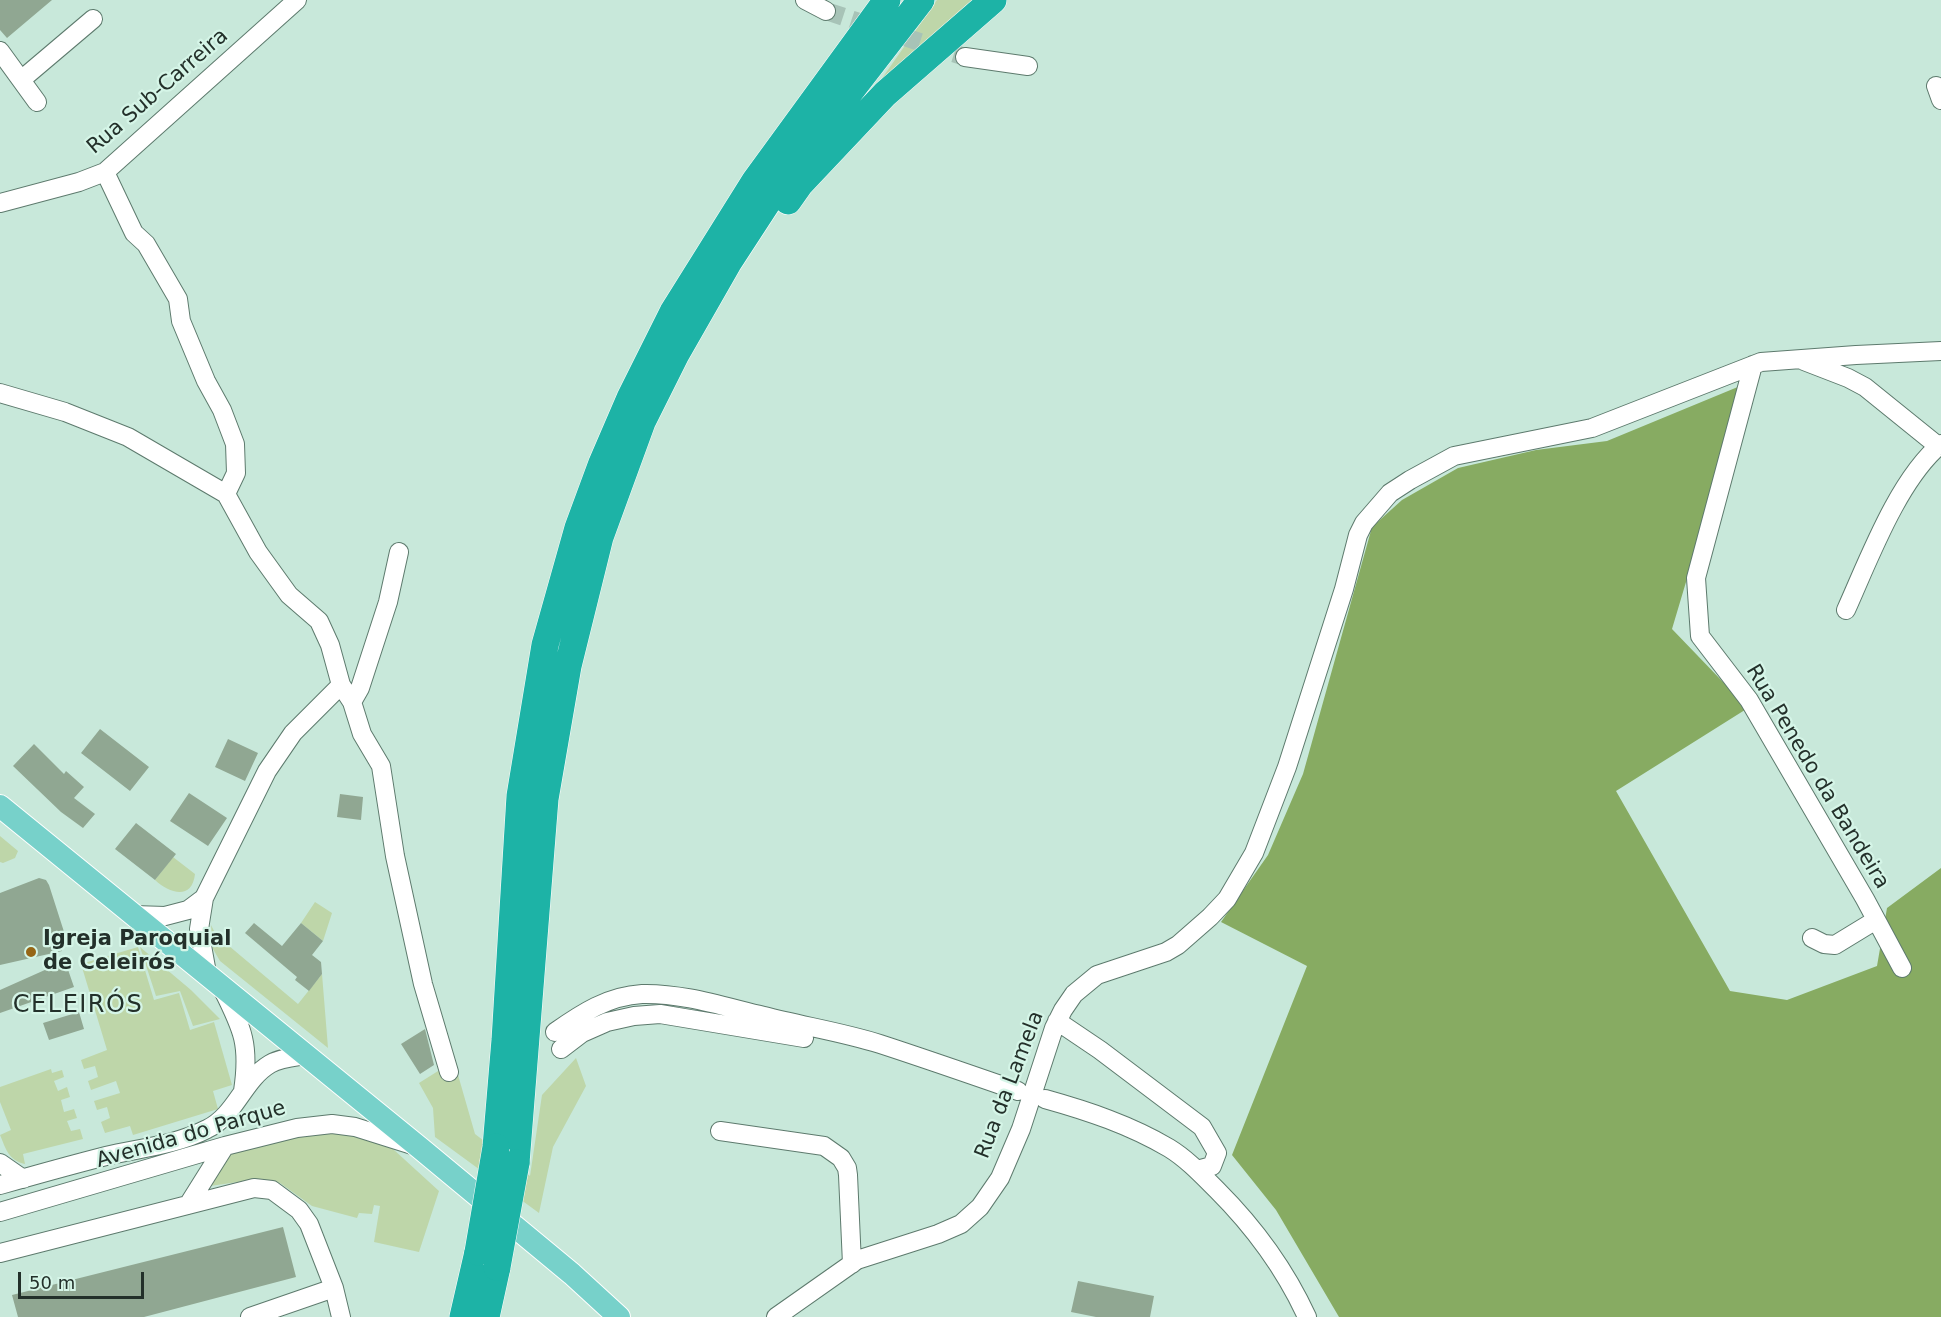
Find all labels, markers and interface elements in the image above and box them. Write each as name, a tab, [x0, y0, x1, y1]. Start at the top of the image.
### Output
street label: Rua Sub-Carreira	[82, 24, 234, 160]
street label: Rua Penedo da Bandeira	[1740, 660, 1894, 894]
place label: Igreja Paroquial de Celeirós	[43, 927, 231, 977]
marker: Igreja Paroquial de Celeirós	[24, 945, 38, 959]
district label: CELEIRÓS	[13, 992, 143, 1020]
street label: Rua da Lamela	[970, 1008, 1050, 1162]
street label: Avenida do Parque	[93, 1096, 289, 1174]
scale bar	[21, 1260, 147, 1298]
text: 50 m	[29, 1272, 75, 1293]

